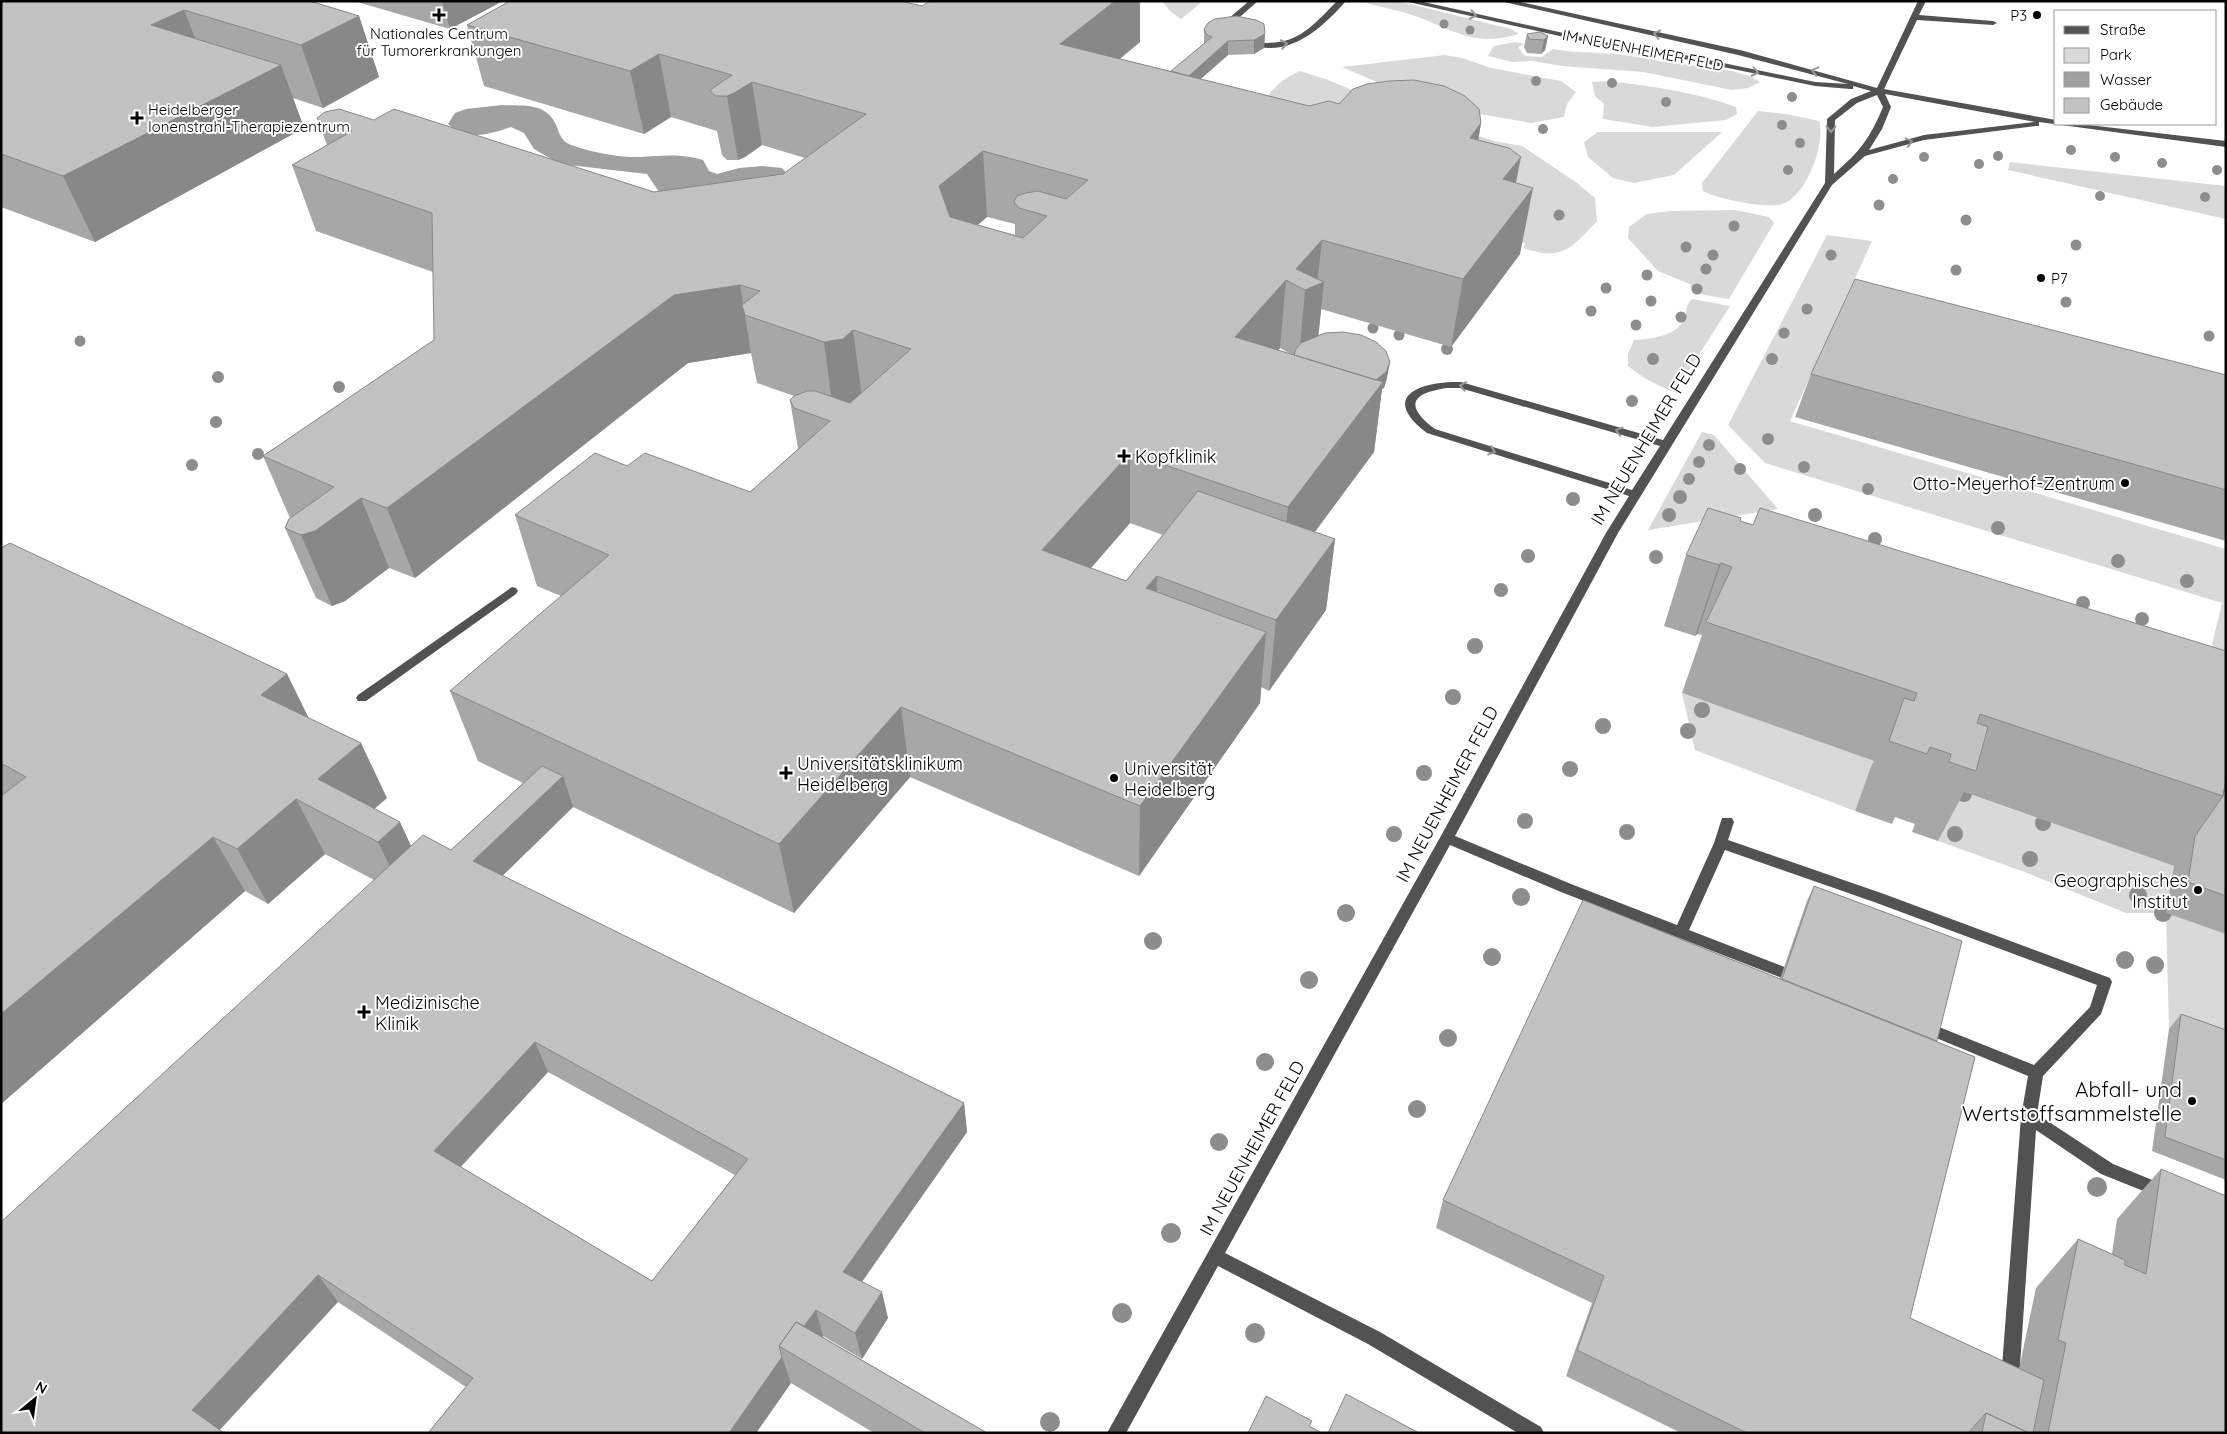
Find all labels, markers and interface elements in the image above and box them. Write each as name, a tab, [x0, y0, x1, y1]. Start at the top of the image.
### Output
place label: P3	[2010, 6, 2027, 25]
marker: Nationales Centrum für Tumorerkrankungen	[432, 8, 446, 22]
marker: P3	[2031, 9, 2043, 21]
one-way arrow	[1468, 10, 1477, 20]
legend	[2054, 10, 2217, 125]
text: Straße	[2100, 20, 2146, 39]
place label: Nationales Centrum für Tumorerkrankungen	[357, 24, 521, 60]
street label: IM NEUENHEIMER FELD	[1561, 25, 1725, 75]
one-way arrow	[1653, 29, 1662, 40]
one-way arrow	[1280, 39, 1289, 50]
text: Park	[2100, 45, 2132, 64]
one-way arrow	[1751, 66, 1760, 76]
one-way arrow	[1812, 67, 1820, 77]
text: Wasser	[2100, 70, 2152, 89]
text: Gebäude	[2100, 95, 2163, 114]
place label: Heidelberger Ionenstrahl-Therapiezentrum	[148, 100, 350, 136]
marker: Heidelberger Ionenstrahl-Therapiezentrum	[130, 111, 144, 125]
one-way arrow	[1826, 126, 1836, 133]
one-way arrow	[1905, 137, 1913, 148]
place label: P7	[2051, 269, 2068, 288]
marker: P7	[2035, 272, 2047, 284]
street label: IM NEUENHEIMER FELD	[1586, 349, 1706, 529]
one-way arrow	[1458, 381, 1467, 392]
one-way arrow	[1615, 426, 1623, 437]
place label: Kopfklinik	[1135, 445, 1216, 468]
one-way arrow	[1487, 446, 1496, 456]
marker: Kopfklinik	[1117, 449, 1131, 463]
place label: Otto-Meyerhof-Zentrum	[1913, 472, 2115, 495]
marker: Otto-Meyerhof-Zentrum	[2119, 477, 2131, 489]
street label: IM NEUENHEIMER FELD	[1391, 702, 1503, 886]
place label: Universitätsklinikum Heidelberg	[797, 752, 963, 796]
place label: Universität Heidelberg	[1124, 757, 1215, 801]
marker: Universitätsklinikum Heidelberg	[779, 766, 793, 780]
marker: Universität Heidelberg	[1108, 772, 1120, 784]
place label: Geographisches Institut	[2054, 869, 2188, 913]
marker: Geographisches Institut	[2192, 884, 2204, 896]
place label: Medizinische Klinik	[375, 991, 480, 1035]
marker: Medizinische Klinik	[357, 1005, 371, 1019]
street label: IM NEUENHEIMER FELD	[1194, 1056, 1310, 1240]
place label: Abfall- und Wertstoffsammelstelle	[1962, 1076, 2182, 1126]
marker: Abfall- und Wertstoffsammelstelle	[2186, 1095, 2198, 1107]
north arrow	[10, 1374, 60, 1424]
text: N	[32, 1377, 50, 1398]

